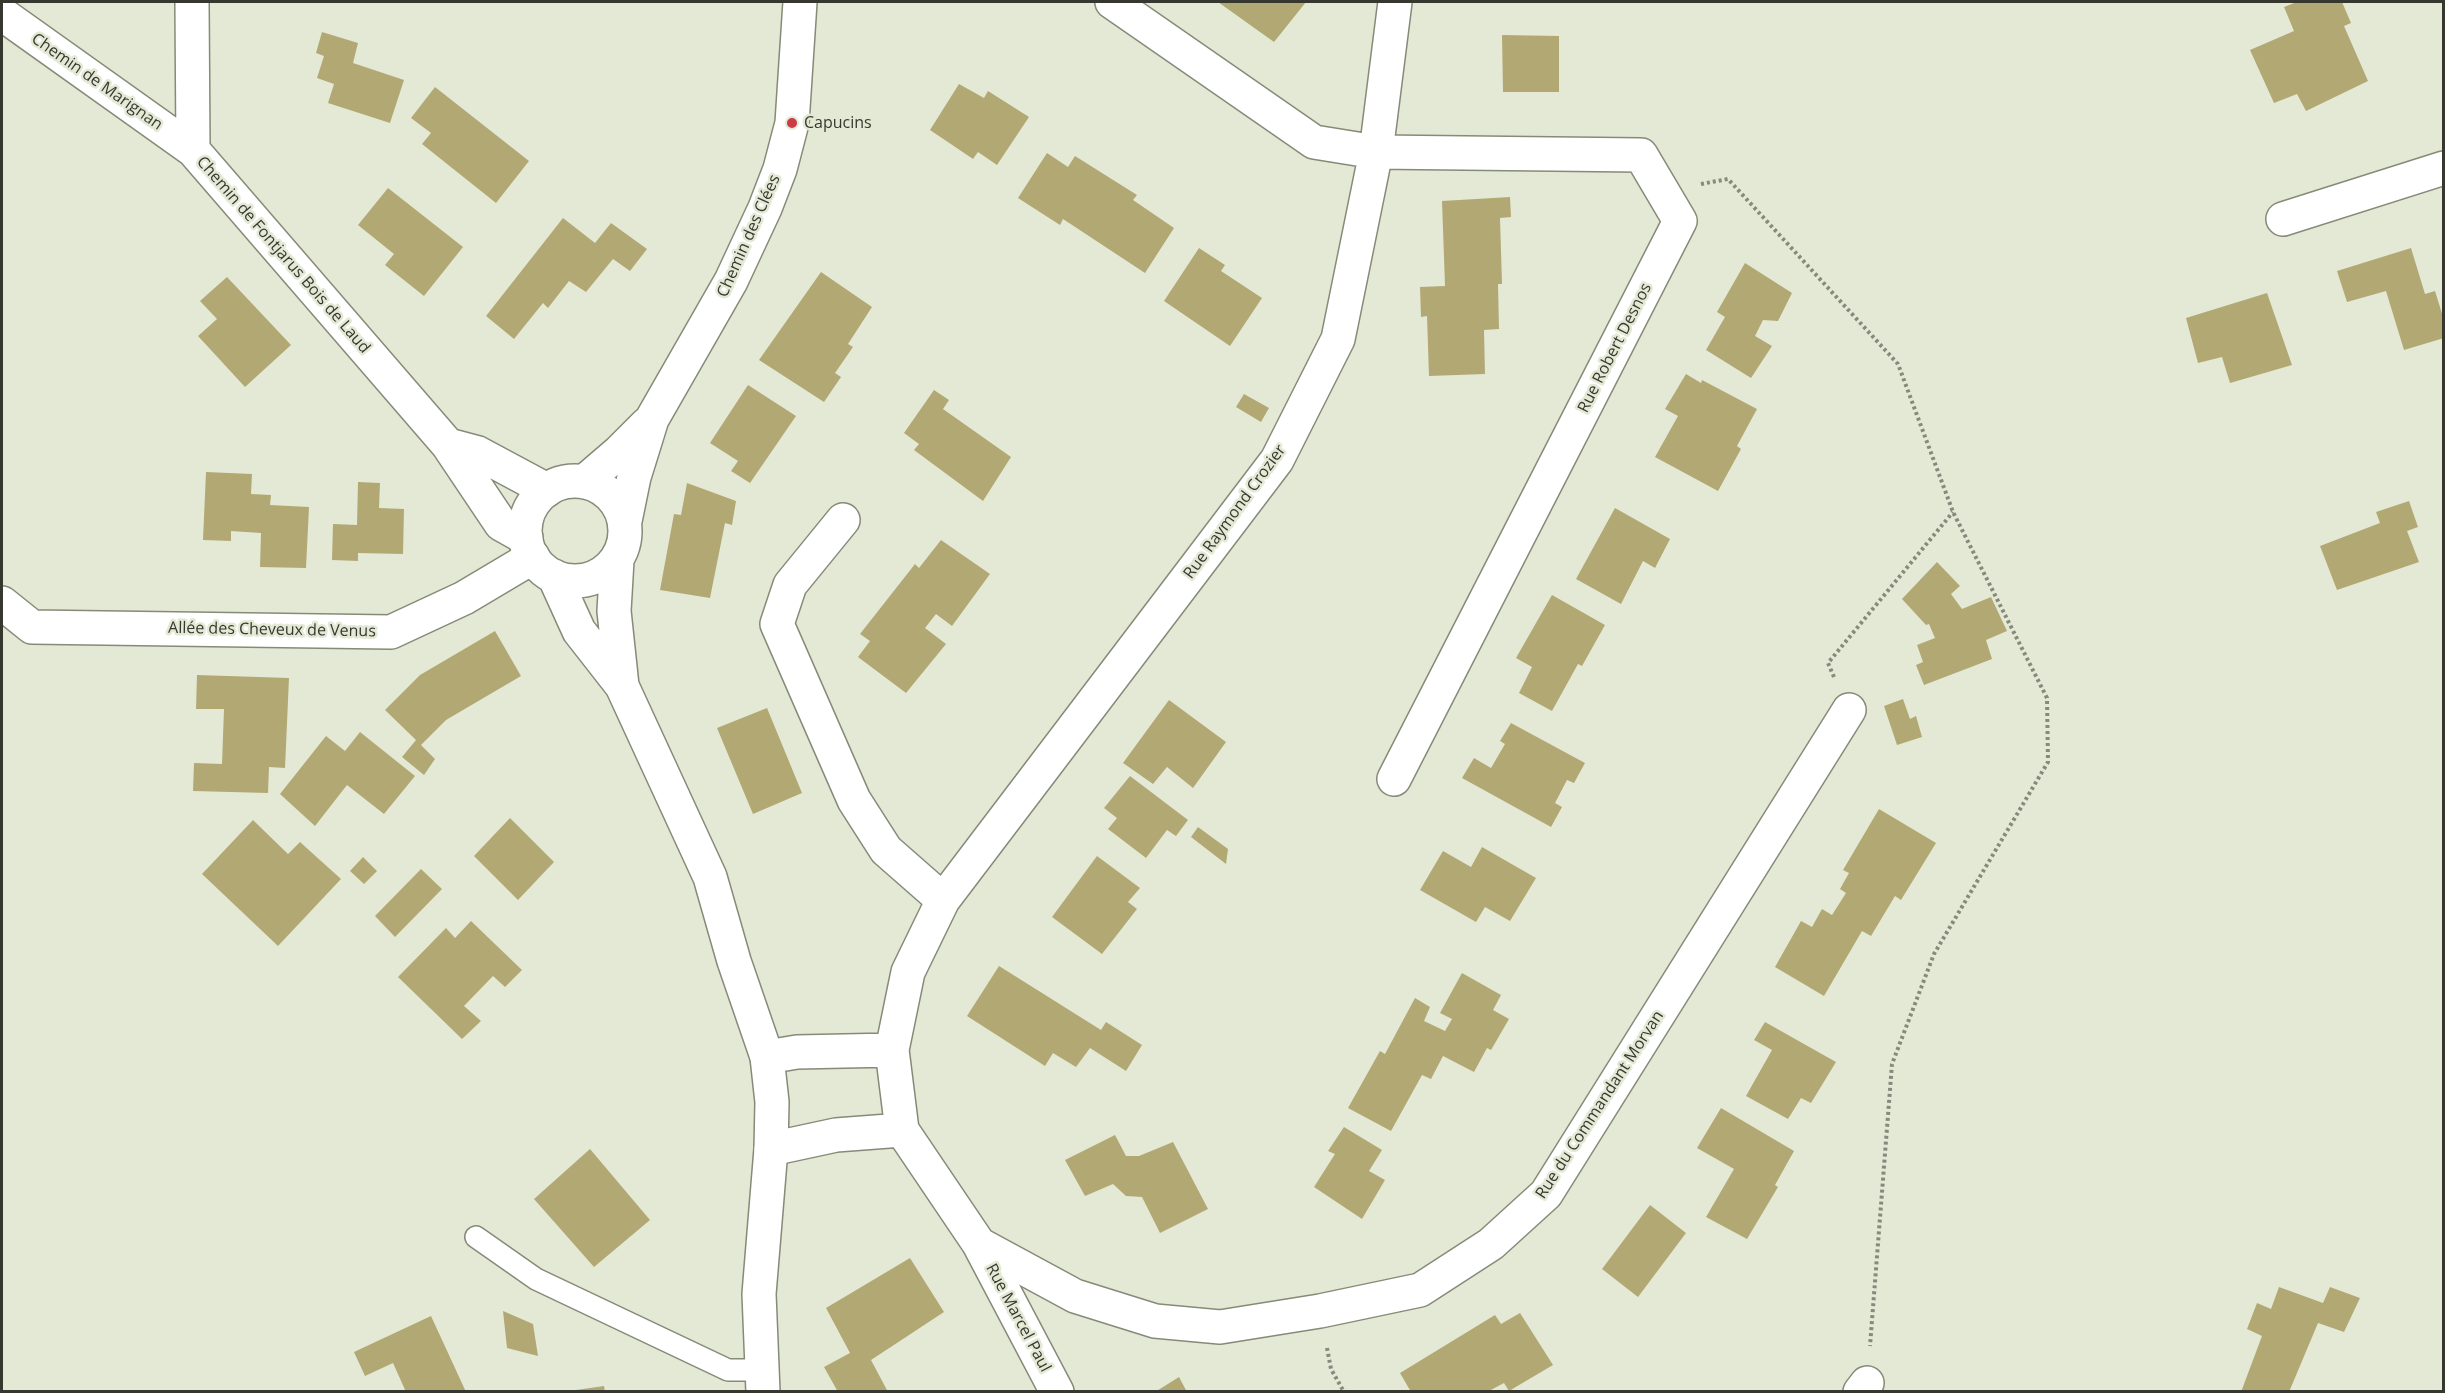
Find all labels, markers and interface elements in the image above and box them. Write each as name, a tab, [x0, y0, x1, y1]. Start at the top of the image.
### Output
street label: Chemin de Marignan	[28, 29, 166, 135]
place label: Capucins	[804, 113, 872, 133]
marker: Capucins	[785, 116, 799, 130]
street label: Chemin de Fontjarus Bois de Laud	[192, 153, 374, 357]
street label: Chemin des Clées	[713, 172, 785, 300]
street label: Rue Robert Desnos	[1574, 280, 1656, 416]
street label: Rue Raymond Crozier	[1180, 441, 1290, 583]
street label: Allée des Cheveux de Venus	[168, 619, 376, 641]
street label: Rue du Commandant Morvan	[1532, 1007, 1668, 1203]
street label: Rue Marcel Paul	[981, 1261, 1055, 1375]

